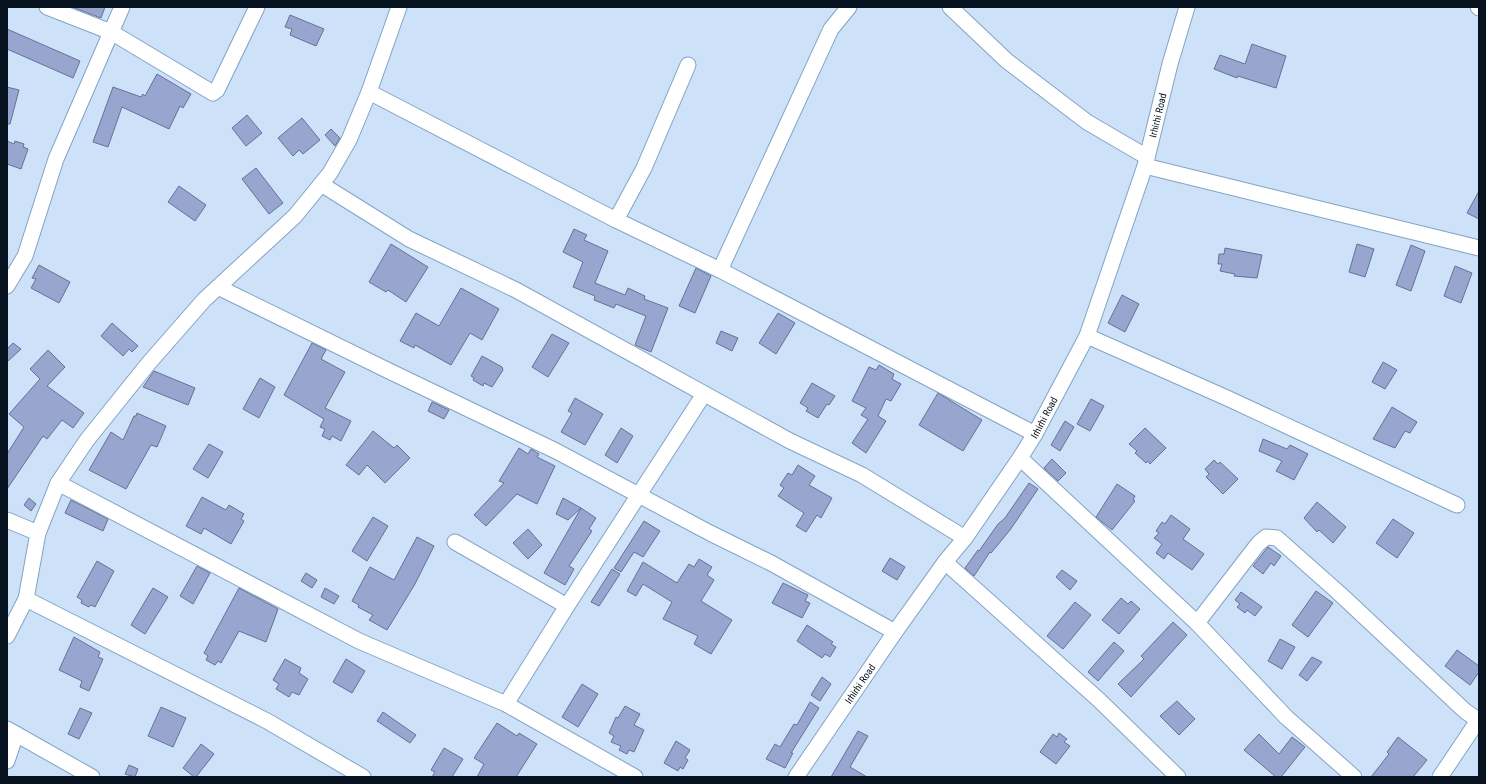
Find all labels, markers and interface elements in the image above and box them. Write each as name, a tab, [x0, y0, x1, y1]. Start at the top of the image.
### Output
street label: Irhirhi Road	[1147, 92, 1169, 139]
street label: Irhirhi Road	[1029, 395, 1060, 440]
street label: Irhirhi Road	[843, 662, 877, 706]

